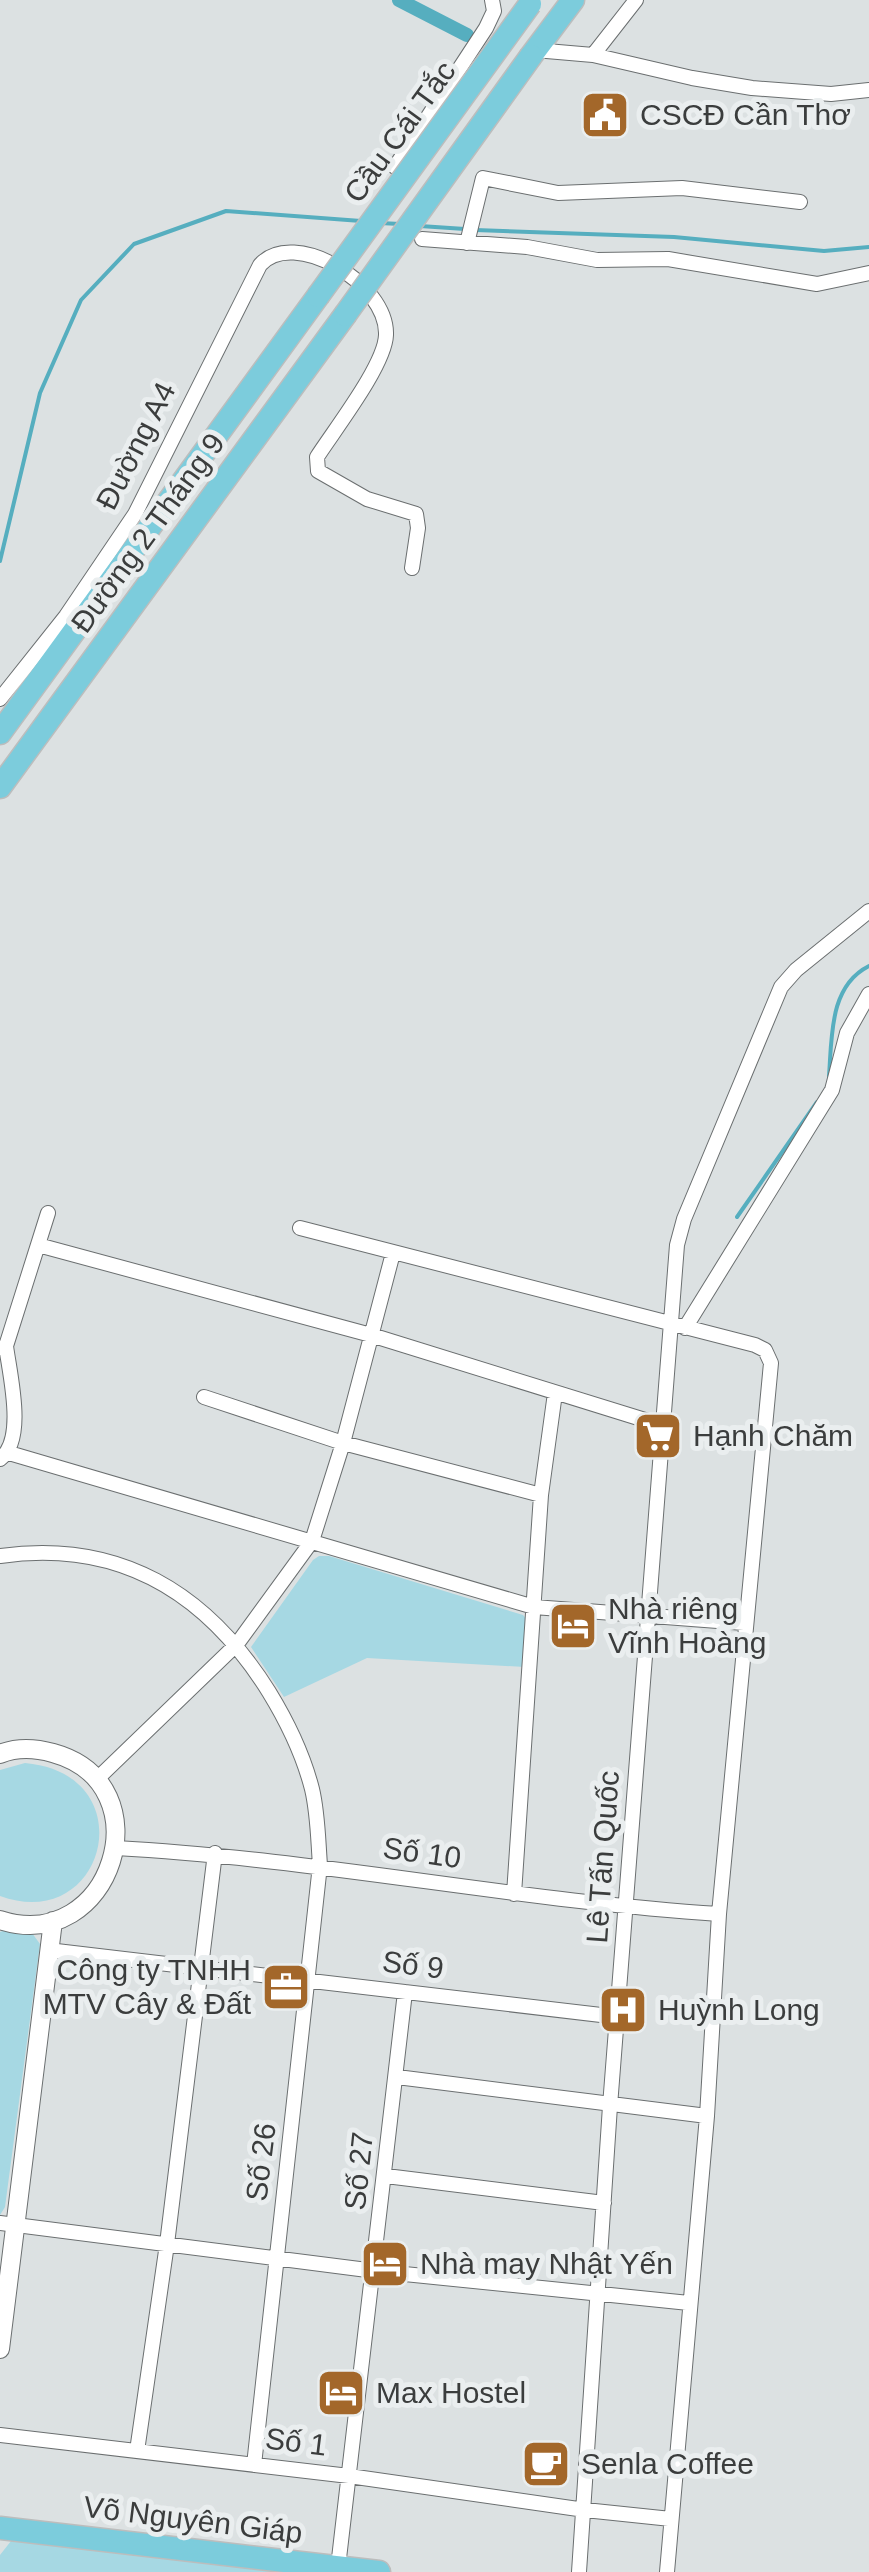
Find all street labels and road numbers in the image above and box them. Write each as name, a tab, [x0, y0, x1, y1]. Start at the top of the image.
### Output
street label: Cầu Cái Tắc	[337, 55, 462, 209]
street label: Đường A4	[89, 377, 182, 515]
street label: Đường 2 Tháng 9	[64, 427, 231, 639]
street label: Lê Tấn Quốc	[580, 1770, 625, 1944]
street label: Số 10	[381, 1831, 463, 1874]
street label: Số 9	[380, 1944, 446, 1985]
street label: Số 26	[239, 2121, 282, 2203]
street label: Số 27	[338, 2130, 379, 2212]
street label: Số 1	[263, 2421, 329, 2462]
street label: Võ Nguyên Giáp	[82, 2490, 304, 2549]

